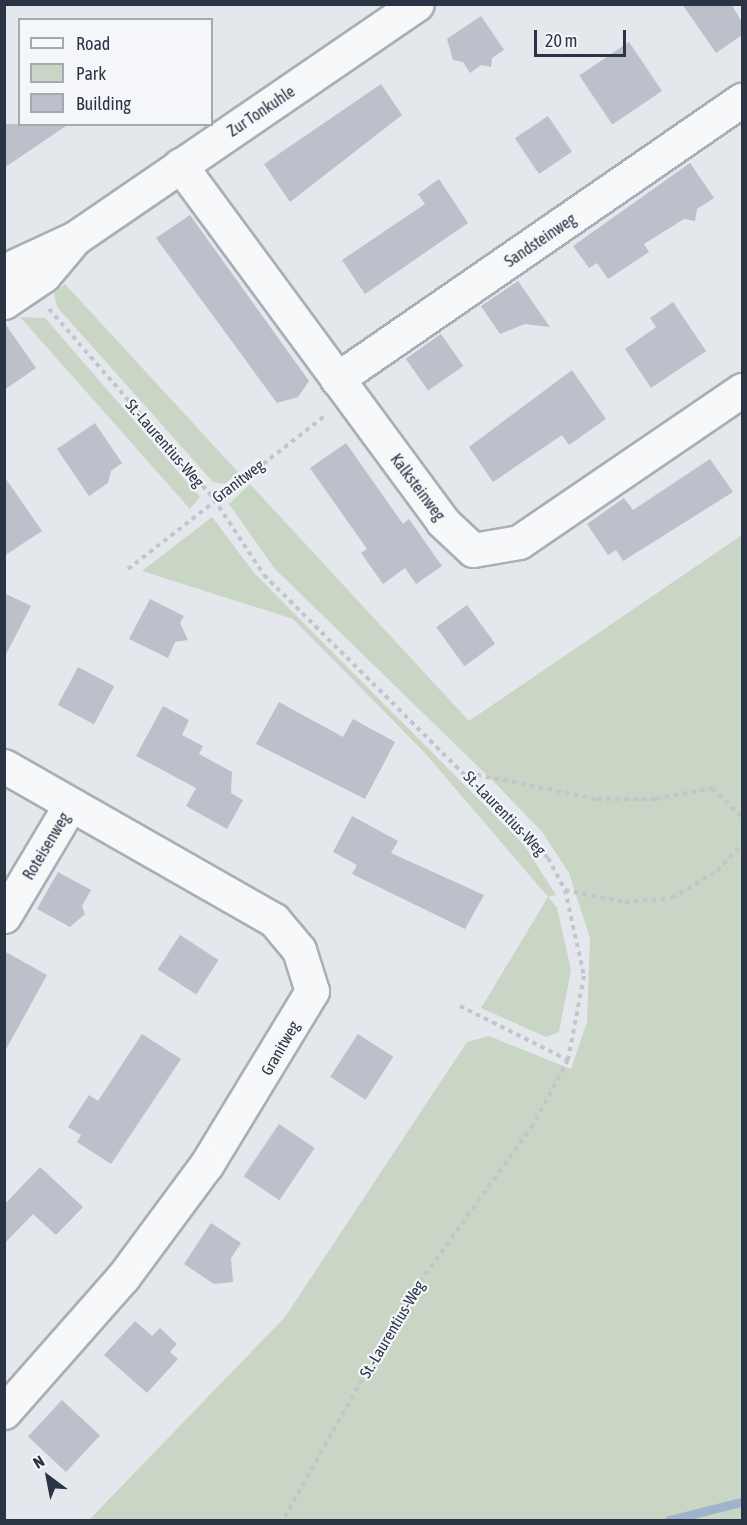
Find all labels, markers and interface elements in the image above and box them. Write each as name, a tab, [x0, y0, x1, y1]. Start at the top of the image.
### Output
legend	[18, 18, 213, 126]
scale bar	[537, 18, 628, 56]
text: 20 m	[545, 30, 577, 51]
text: Road	[76, 33, 110, 54]
text: Park	[76, 63, 106, 84]
street label: Zur Tonkuhle	[224, 81, 298, 141]
text: Building	[76, 93, 131, 114]
street label: Sandsteinweg	[501, 209, 579, 271]
street label: St.-Laurentius-Weg	[122, 395, 208, 491]
street label: Kalksteinweg	[387, 450, 449, 524]
street label: Granitweg	[208, 455, 268, 507]
street label: St.-Laurentius-Weg	[460, 767, 550, 859]
street label: Roteisenweg	[18, 809, 74, 883]
street label: Granitweg	[257, 1017, 303, 1079]
street label: St.-Laurentius-Weg	[355, 1277, 429, 1381]
north arrow	[18, 1447, 78, 1507]
text: N	[30, 1452, 47, 1472]

